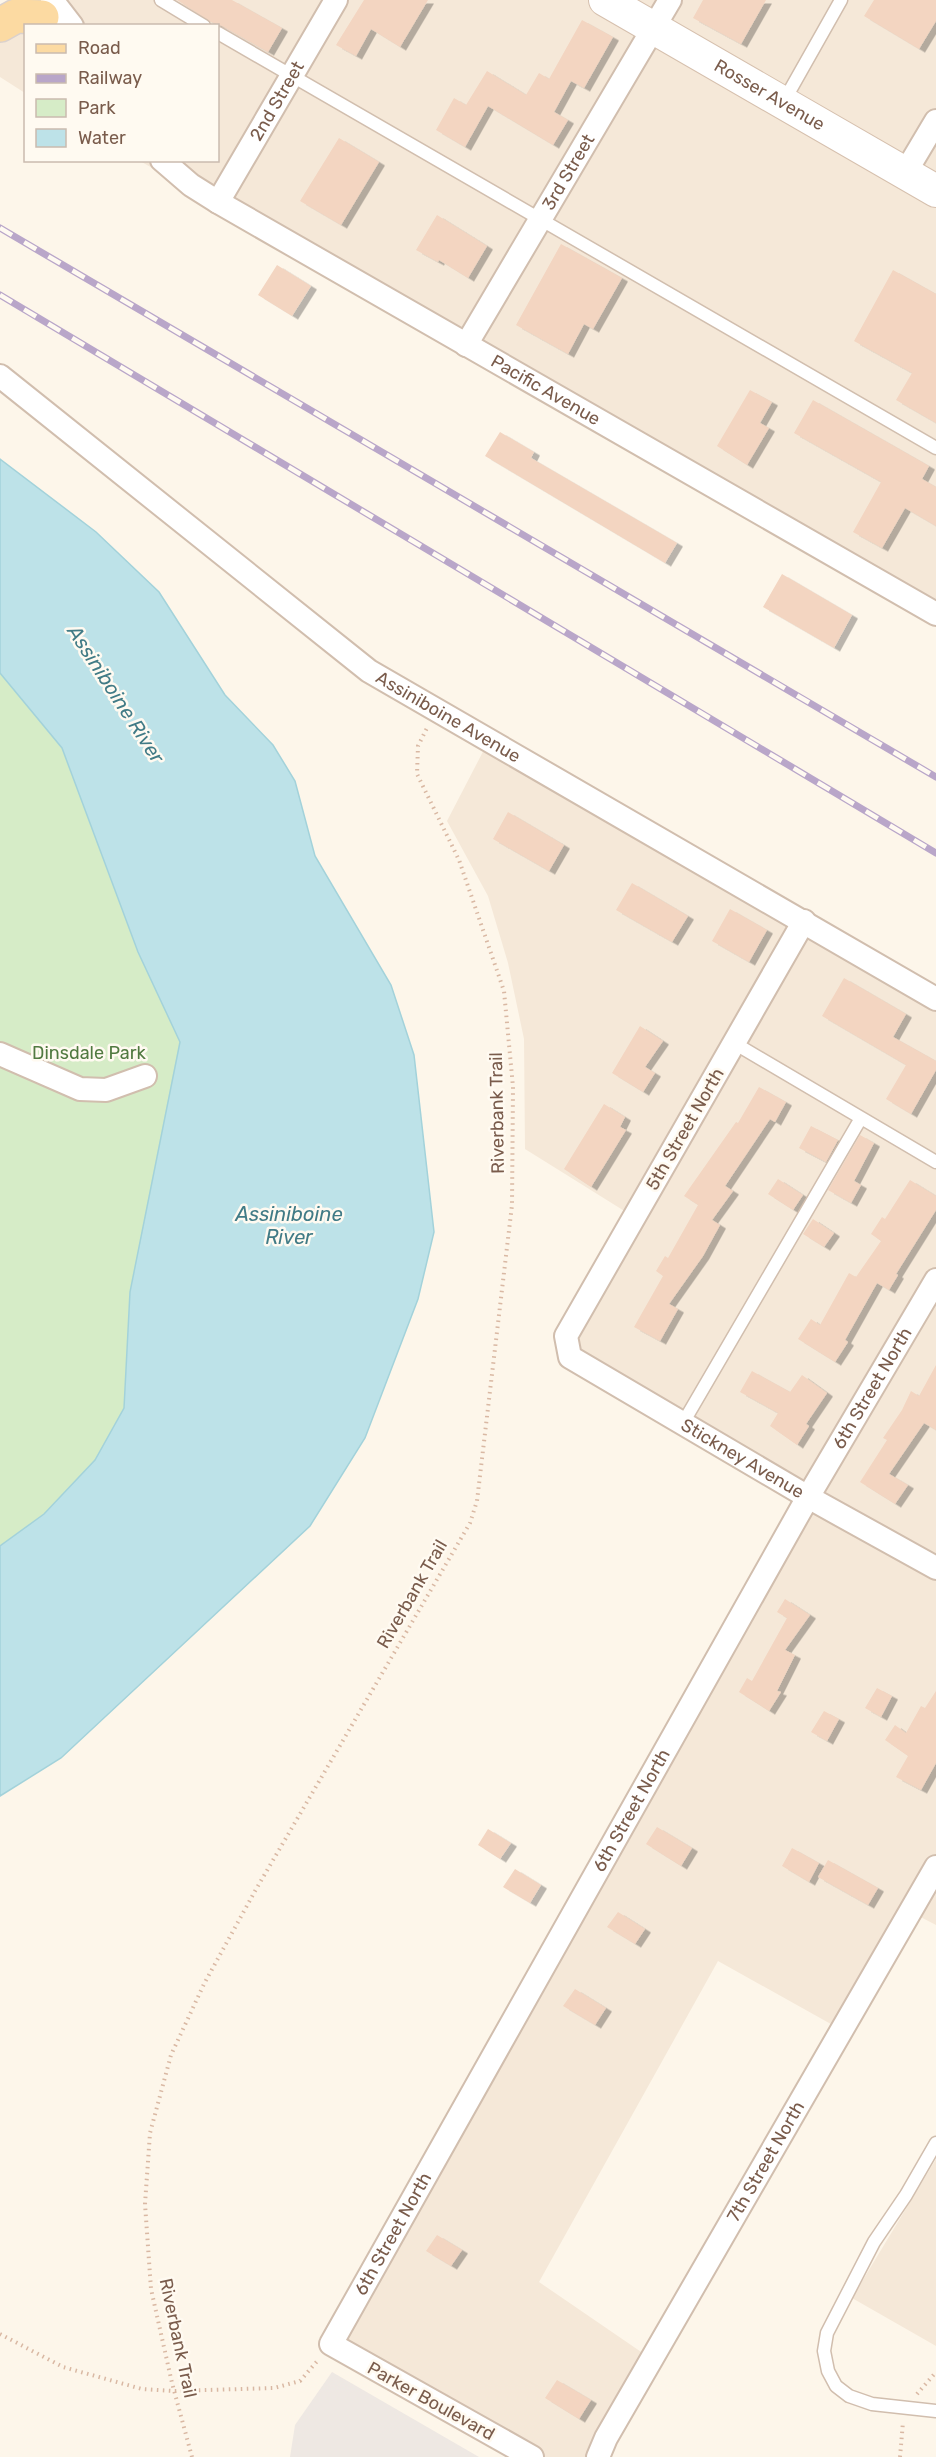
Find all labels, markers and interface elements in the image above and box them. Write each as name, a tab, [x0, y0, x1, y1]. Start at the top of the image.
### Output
legend	[24, 24, 219, 162]
text: Road	[78, 37, 121, 59]
street label: Rosser Avenue	[710, 54, 829, 135]
street label: 2nd Street	[245, 57, 309, 145]
text: Railway	[78, 67, 142, 89]
text: Park	[78, 97, 116, 119]
text: Water	[78, 127, 126, 149]
street label: 3rd Street	[537, 130, 599, 214]
street label: Pacific Avenue	[487, 350, 604, 430]
water label: Assiniboine River	[62, 620, 170, 769]
street label: Assiniboine Avenue	[372, 666, 525, 767]
park label: Dinsdale Park	[32, 1042, 147, 1064]
street label: Riverbank Trail	[485, 1052, 509, 1174]
street label: 5th Street North	[641, 1064, 729, 1194]
water label: Assiniboine River	[234, 1202, 343, 1249]
street label: 6th Street North	[828, 1323, 917, 1453]
street label: Stickney Avenue	[677, 1414, 808, 1503]
street label: Riverbank Trail	[372, 1536, 452, 1652]
street label: 6th Street North	[588, 1745, 675, 1876]
street label: 7th Street North	[722, 2097, 809, 2226]
street label: 6th Street North	[350, 2169, 436, 2299]
street label: Riverbank Trail	[155, 2276, 201, 2400]
street label: Parker Boulevard	[364, 2357, 498, 2445]

